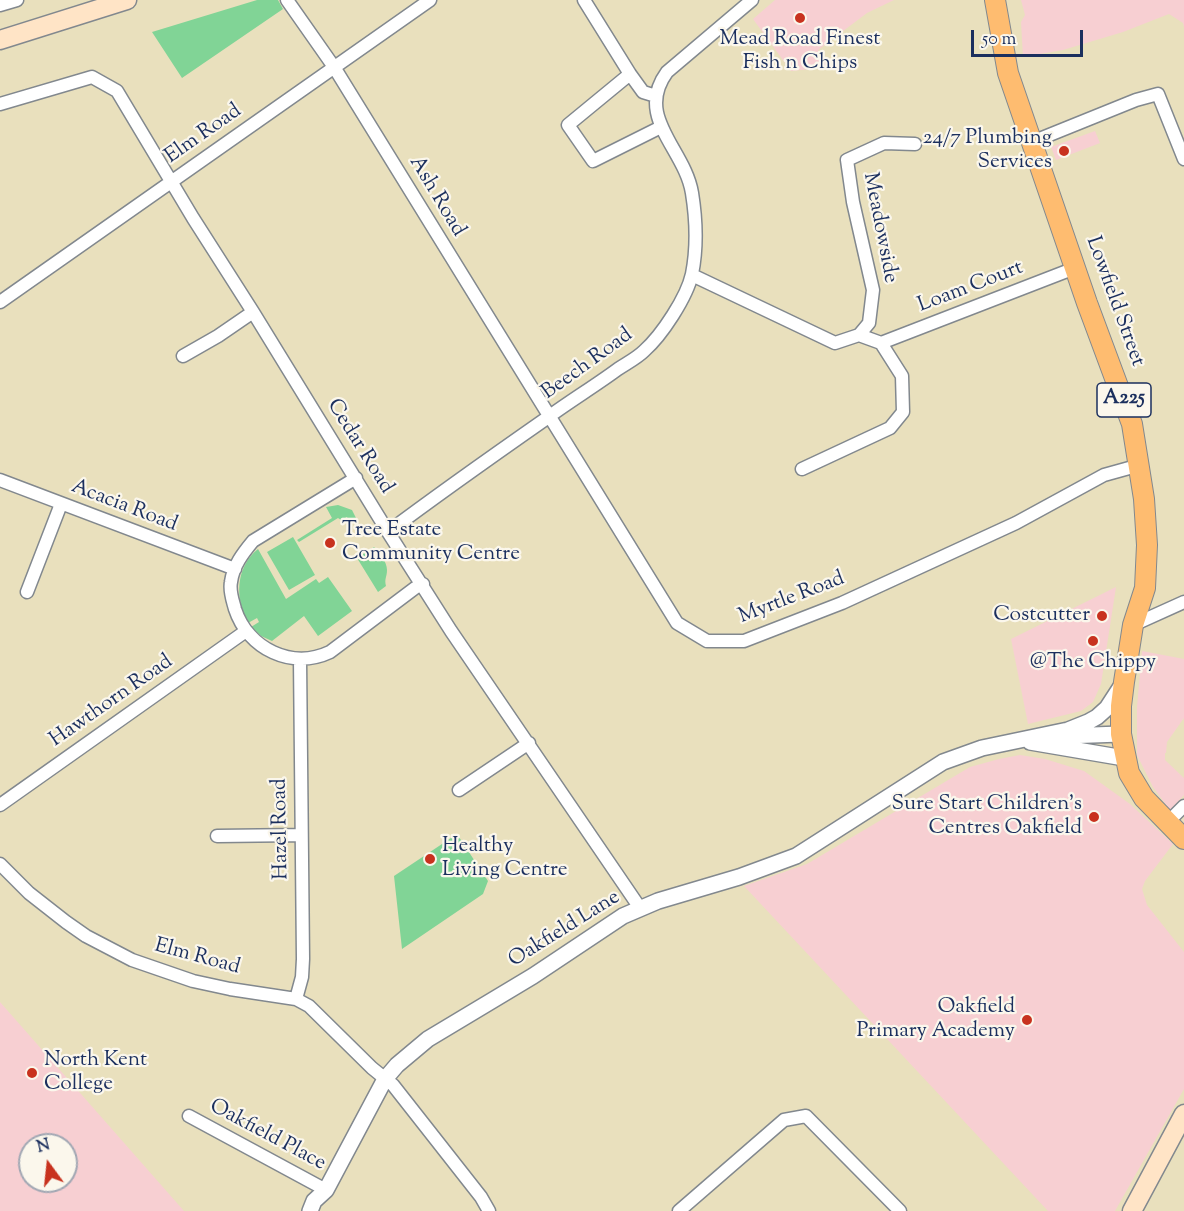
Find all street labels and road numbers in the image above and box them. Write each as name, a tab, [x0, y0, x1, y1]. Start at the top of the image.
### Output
street label: Elm Road	[161, 100, 247, 170]
street label: Ash Road	[402, 152, 470, 242]
street label: Meadowside	[856, 171, 902, 285]
street label: Lowfield Street	[1079, 234, 1149, 370]
street label: Loam Court	[915, 256, 1027, 320]
street label: Beech Road	[538, 324, 638, 406]
road number: A225	[1097, 383, 1151, 417]
street label: Cedar Road	[320, 395, 398, 499]
street label: Acacia Road	[67, 475, 181, 539]
street label: Myrtle Road	[735, 567, 849, 631]
street label: Hawthorn Road	[46, 650, 178, 754]
street label: Hazel Road	[269, 778, 295, 880]
street label: Oakfield Lane	[505, 886, 625, 974]
street label: Elm Road	[151, 934, 243, 982]
street label: Oakfield Place	[204, 1095, 330, 1177]

